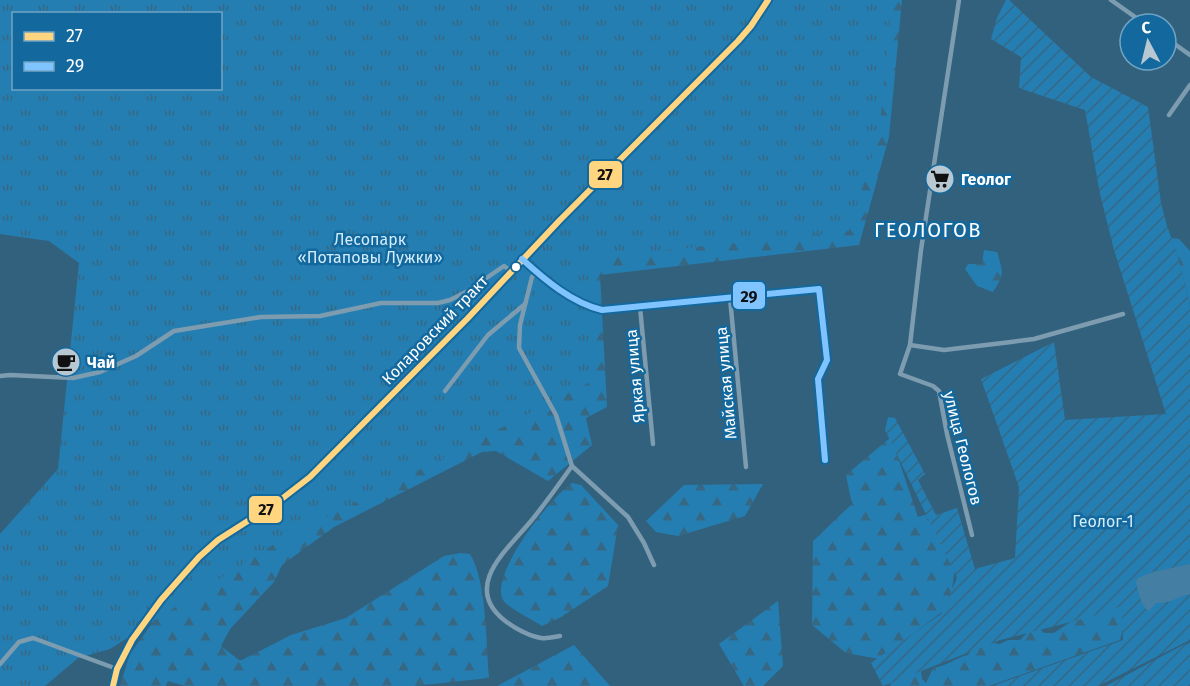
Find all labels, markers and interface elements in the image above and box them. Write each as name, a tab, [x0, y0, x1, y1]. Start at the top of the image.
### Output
legend	[12, 12, 222, 90]
north arrow	[1118, 12, 1178, 72]
text: С	[1141, 18, 1153, 38]
text: 27	[66, 25, 83, 47]
text: 29	[66, 55, 84, 77]
line badge: 27	[588, 160, 623, 189]
supermarket icon: Геолог	[924, 163, 956, 195]
text: 27	[597, 165, 613, 184]
place label: Геолог	[961, 170, 1012, 189]
district label: ГЕОЛОГОВ	[874, 218, 982, 242]
park label: Лесопарк «Потаповы Лужки»	[298, 230, 442, 267]
unlabelled marker	[510, 261, 522, 273]
street label: Коларовский тракт	[378, 271, 492, 388]
line badge: 29	[732, 281, 766, 310]
text: 29	[740, 287, 758, 306]
street label: Майская улица	[712, 326, 740, 440]
street label: Яркая улица	[621, 329, 649, 423]
cafe icon: Чай	[50, 346, 82, 378]
place label: Чай	[87, 353, 115, 372]
street label: улица Геологов	[940, 389, 986, 507]
line badge: 27	[248, 495, 283, 524]
text: 27	[258, 500, 274, 519]
park label: Геолог-1	[1072, 512, 1134, 531]

